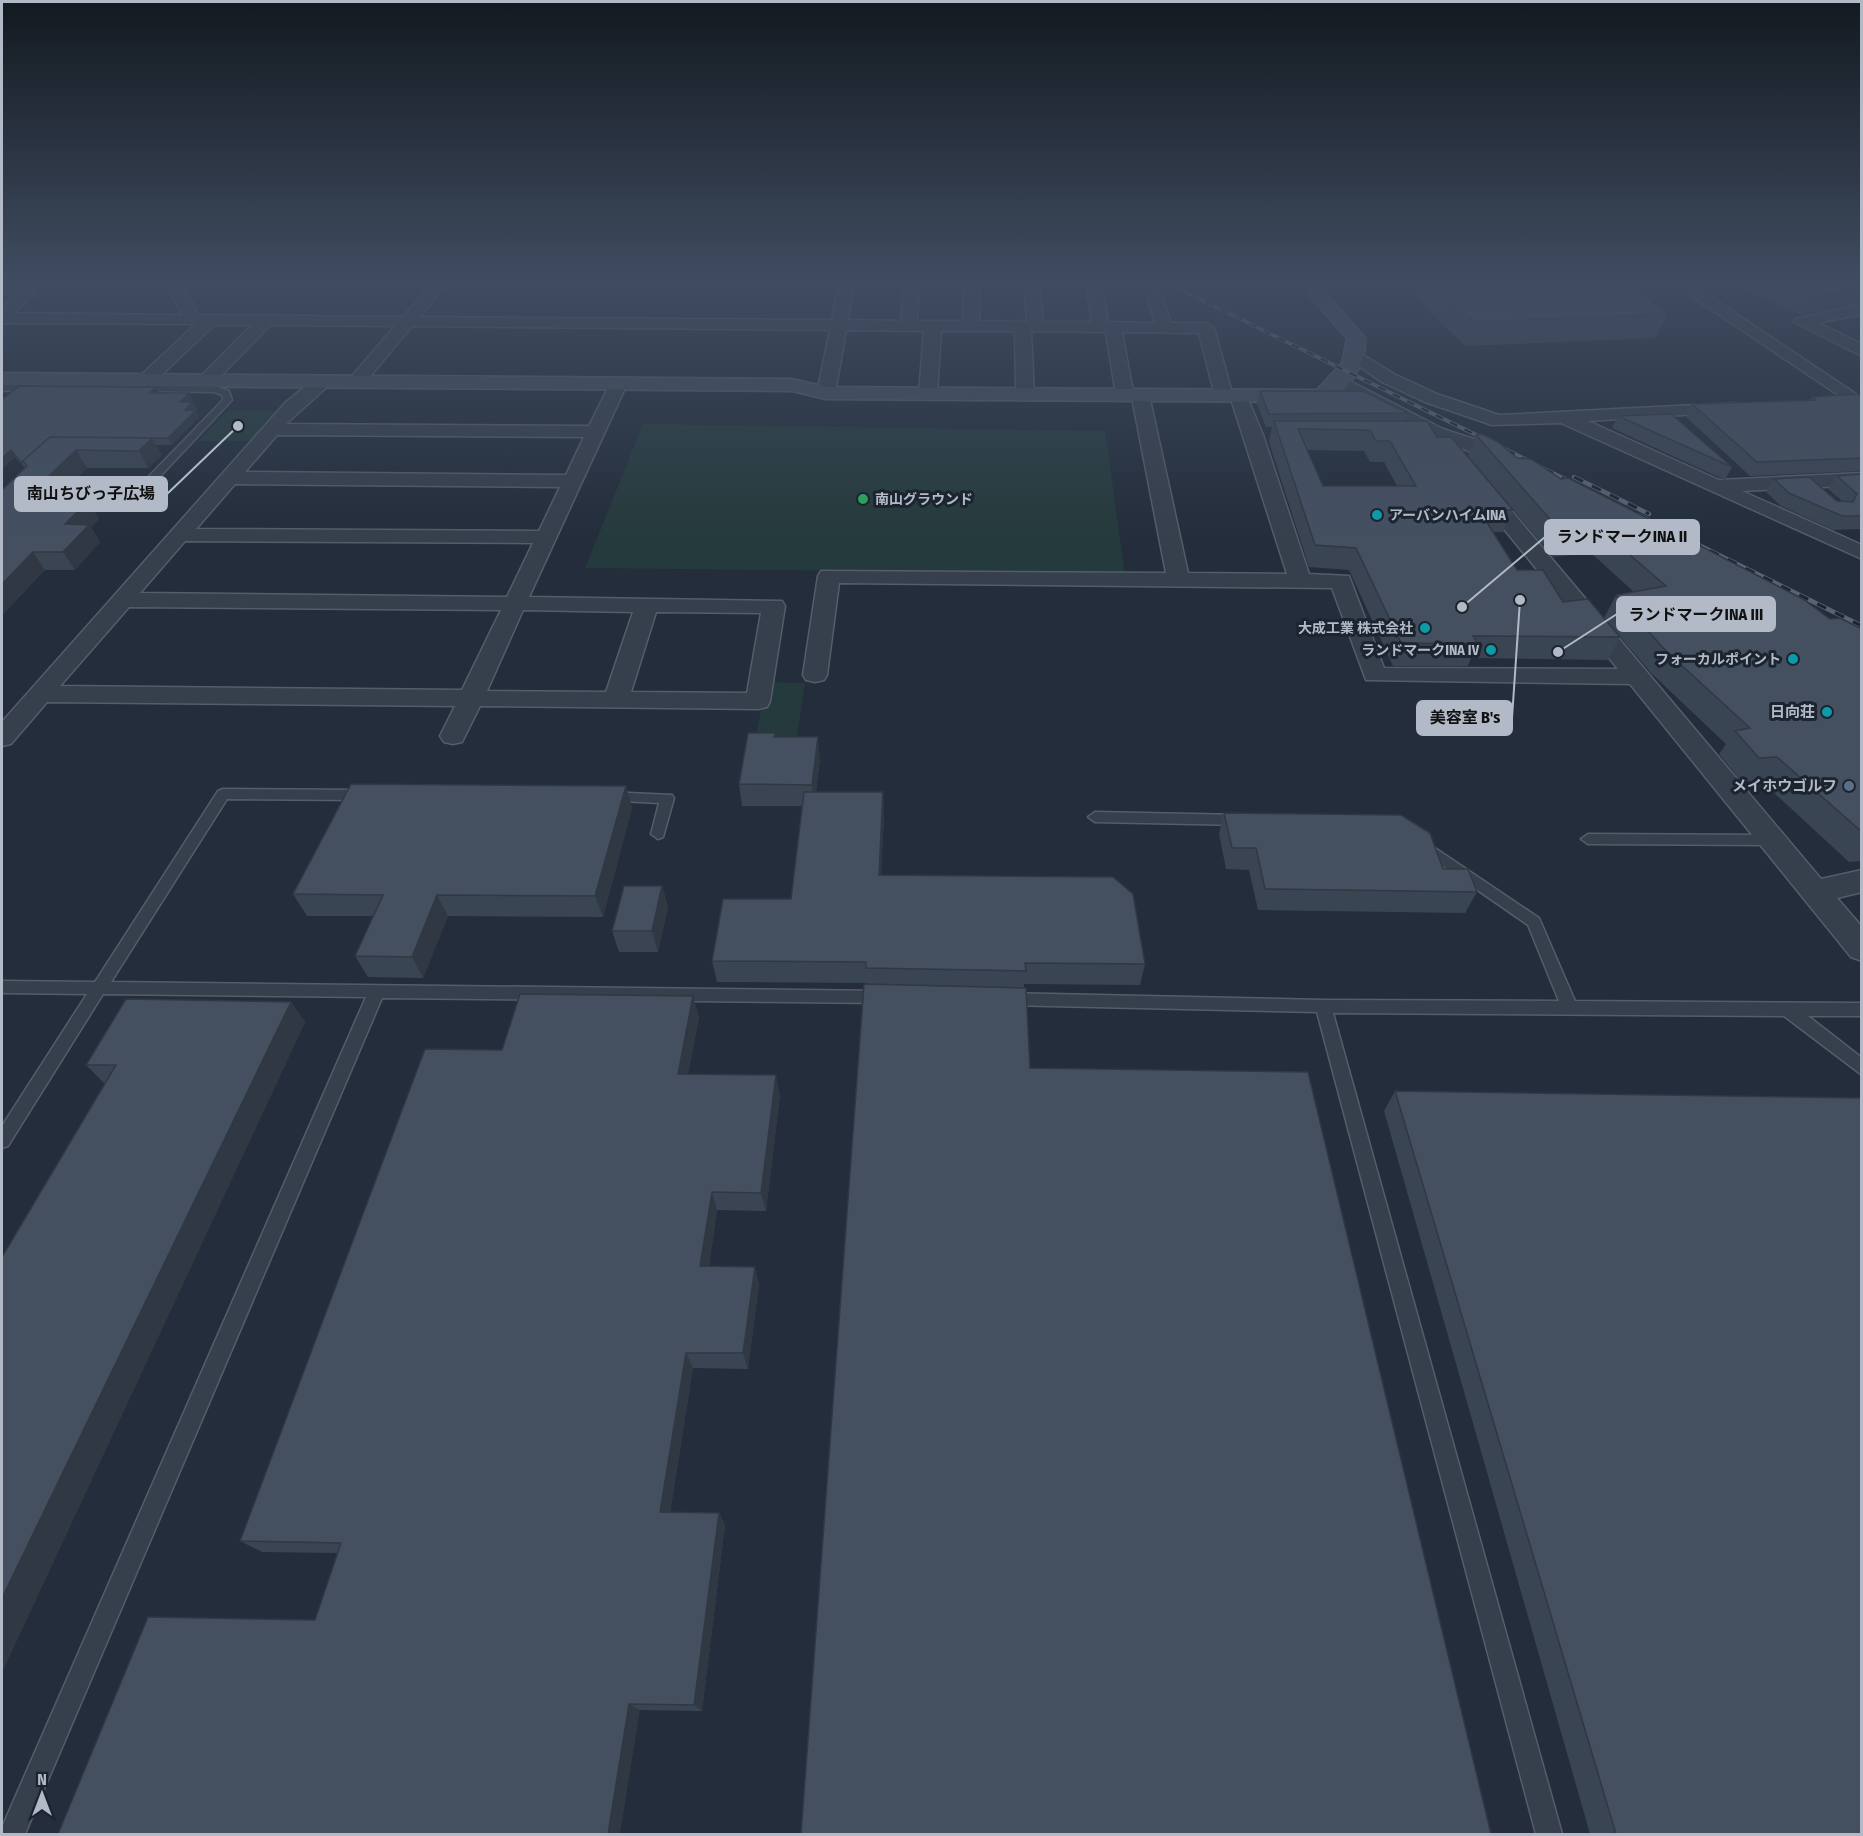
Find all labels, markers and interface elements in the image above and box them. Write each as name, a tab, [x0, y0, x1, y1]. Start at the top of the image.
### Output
callout: 南山ちびっ子広場	[15, 477, 167, 511]
text: 南山ちびっ子広場	[27, 484, 155, 503]
place label: 南山グラウンド	[875, 491, 973, 508]
marker: 南山グラウンド	[856, 492, 870, 506]
place label: アーバンハイムINA	[1389, 507, 1506, 524]
marker: アーバンハイムINA	[1370, 508, 1384, 522]
callout: ランドマークINA II	[1545, 520, 1699, 554]
text: ランドマークINA II	[1557, 527, 1687, 546]
callout: ランドマークINA III	[1617, 597, 1775, 631]
text: ランドマークINA III	[1629, 605, 1763, 624]
place label: 大成工業 株式会社	[1298, 620, 1413, 637]
marker: 大成工業 株式会社	[1418, 621, 1432, 635]
place label: ランドマークINA IV	[1361, 642, 1480, 659]
marker: ランドマークINA IV	[1484, 643, 1498, 657]
place label: フォーカルポイント	[1655, 651, 1781, 668]
marker: フォーカルポイント	[1786, 652, 1800, 666]
callout: 美容室 B's	[1417, 701, 1512, 735]
place label: 日向荘	[1770, 703, 1815, 721]
marker: 日向荘	[1820, 705, 1834, 719]
text: 美容室 B's	[1430, 708, 1500, 727]
place label: メイホウゴルフ	[1732, 777, 1837, 795]
marker: メイホウゴルフ	[1842, 779, 1856, 793]
north arrow	[12, 1764, 72, 1824]
text: N	[37, 1770, 47, 1789]

